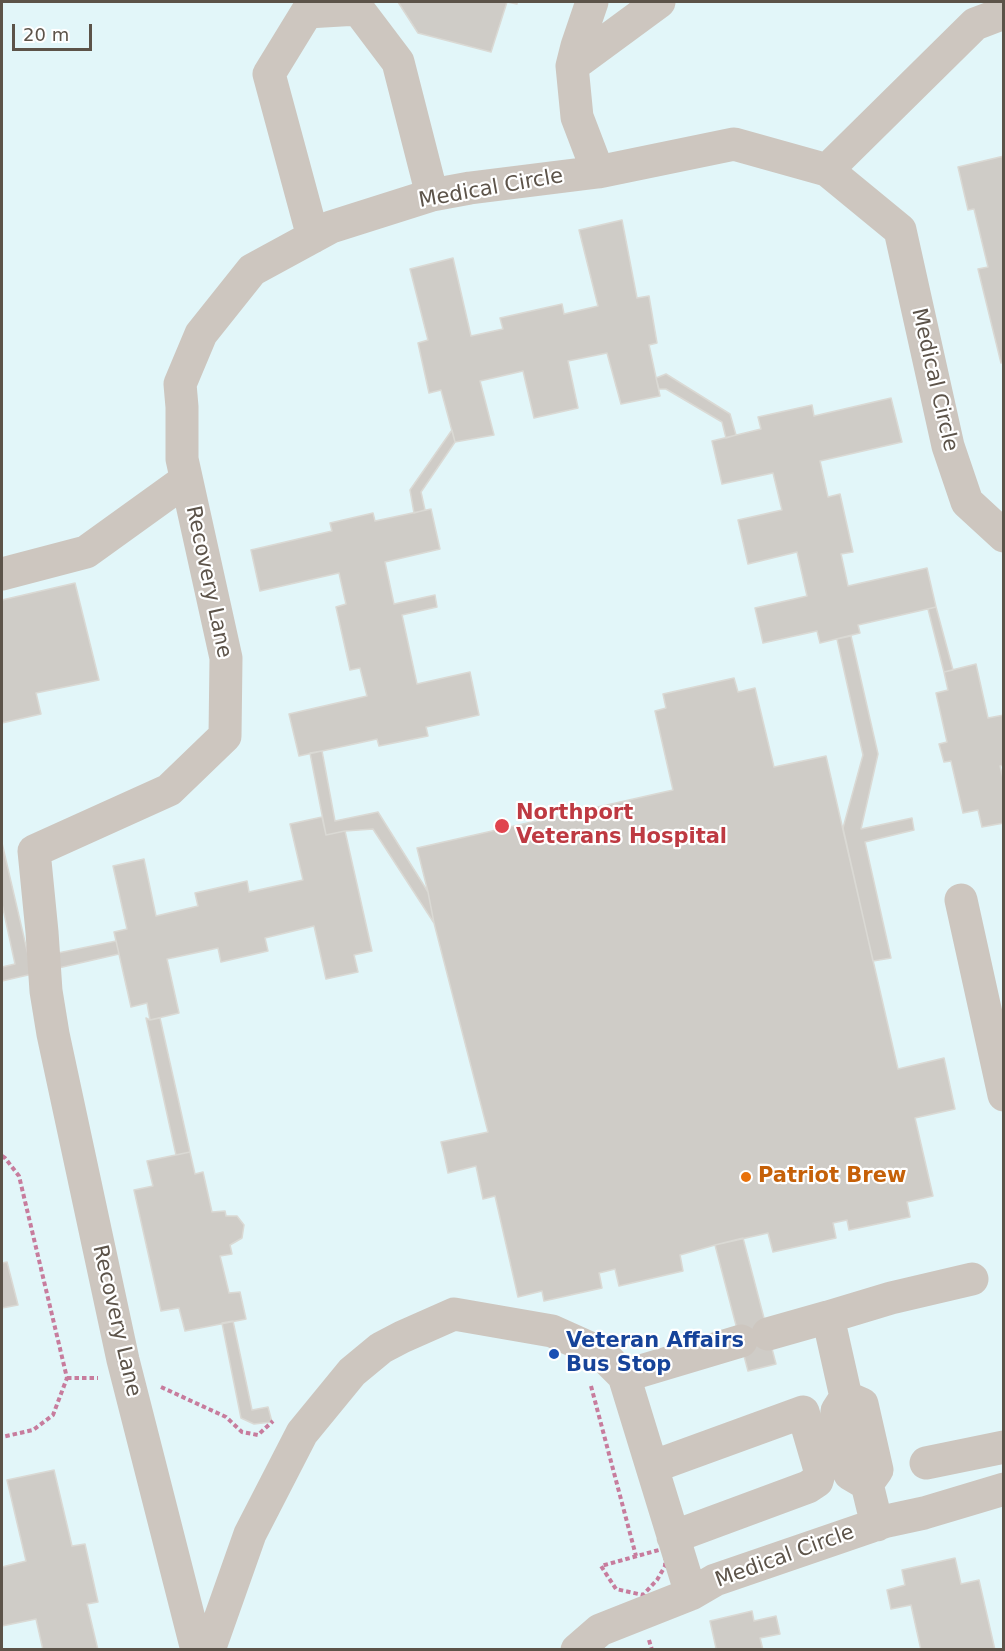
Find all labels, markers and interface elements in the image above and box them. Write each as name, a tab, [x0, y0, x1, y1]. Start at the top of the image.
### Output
scale bar	[15, 12, 94, 50]
text: 20 m	[23, 24, 69, 45]
street label: Medical Circle	[417, 164, 565, 214]
street label: Medical Circle	[905, 306, 963, 454]
street label: Recovery Lane	[180, 504, 236, 660]
place label: Northport Veterans Hospital	[516, 801, 727, 851]
marker: Northport Veterans Hospital	[493, 817, 511, 835]
place label: Patriot Brew	[758, 1164, 906, 1190]
marker: Patriot Brew	[739, 1170, 753, 1184]
street label: Recovery Lane	[86, 1243, 146, 1399]
place label: Veteran Affairs Bus Stop	[566, 1329, 744, 1379]
marker: Veteran Affairs Bus Stop	[547, 1347, 561, 1361]
street label: Medical Circle	[712, 1520, 858, 1594]

